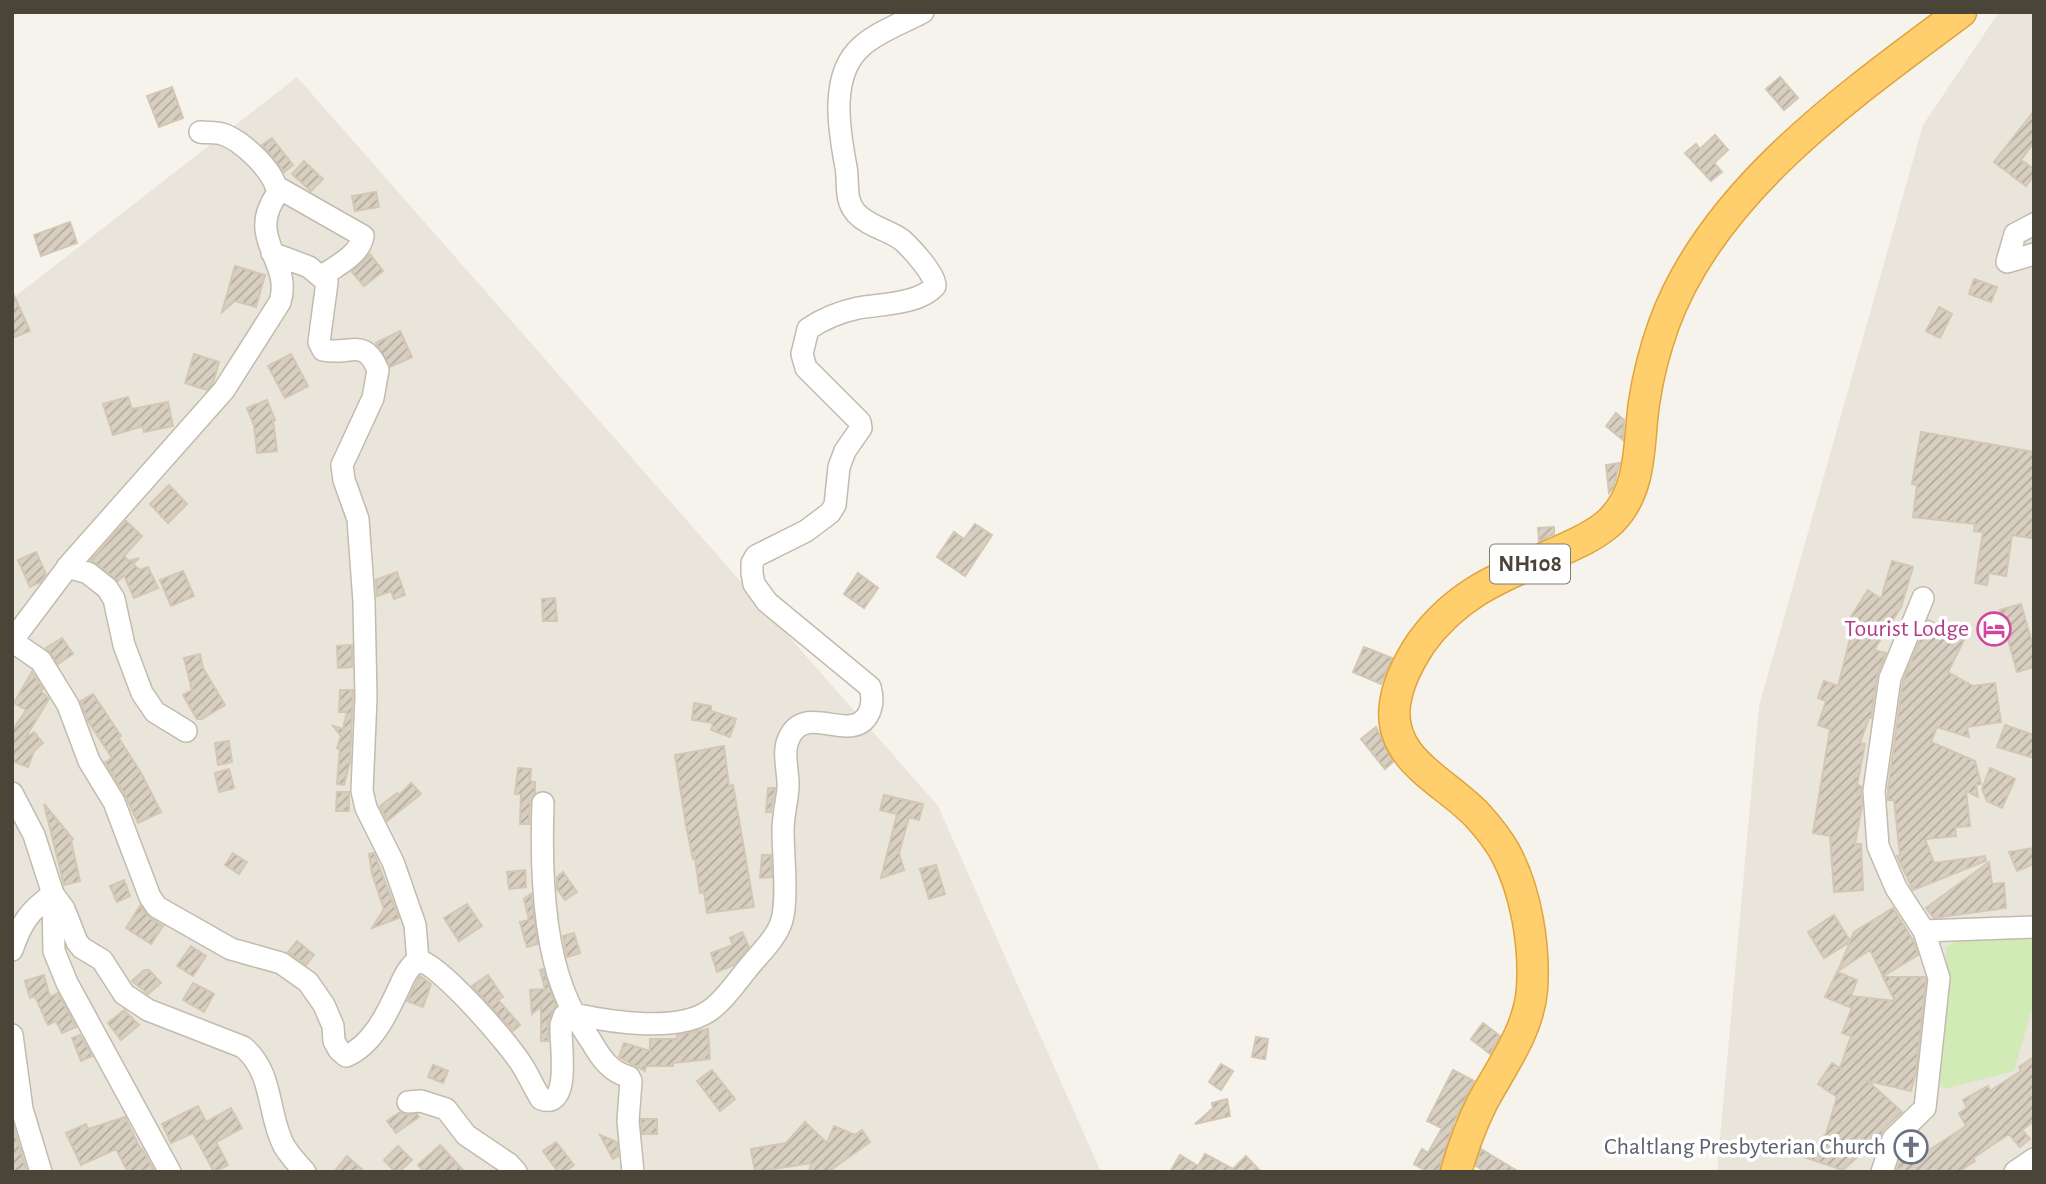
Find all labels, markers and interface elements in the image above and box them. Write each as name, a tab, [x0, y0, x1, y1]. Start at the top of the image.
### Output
road number: NH108	[1490, 544, 1570, 584]
hotel icon: Tourist Lodge	[1975, 610, 2013, 648]
place label: Tourist Lodge	[1844, 617, 1969, 641]
church icon: Chaltlang Presbyterian Church	[1892, 1128, 1930, 1166]
place label: Chaltlang Presbyterian Church	[1604, 1135, 1886, 1159]

